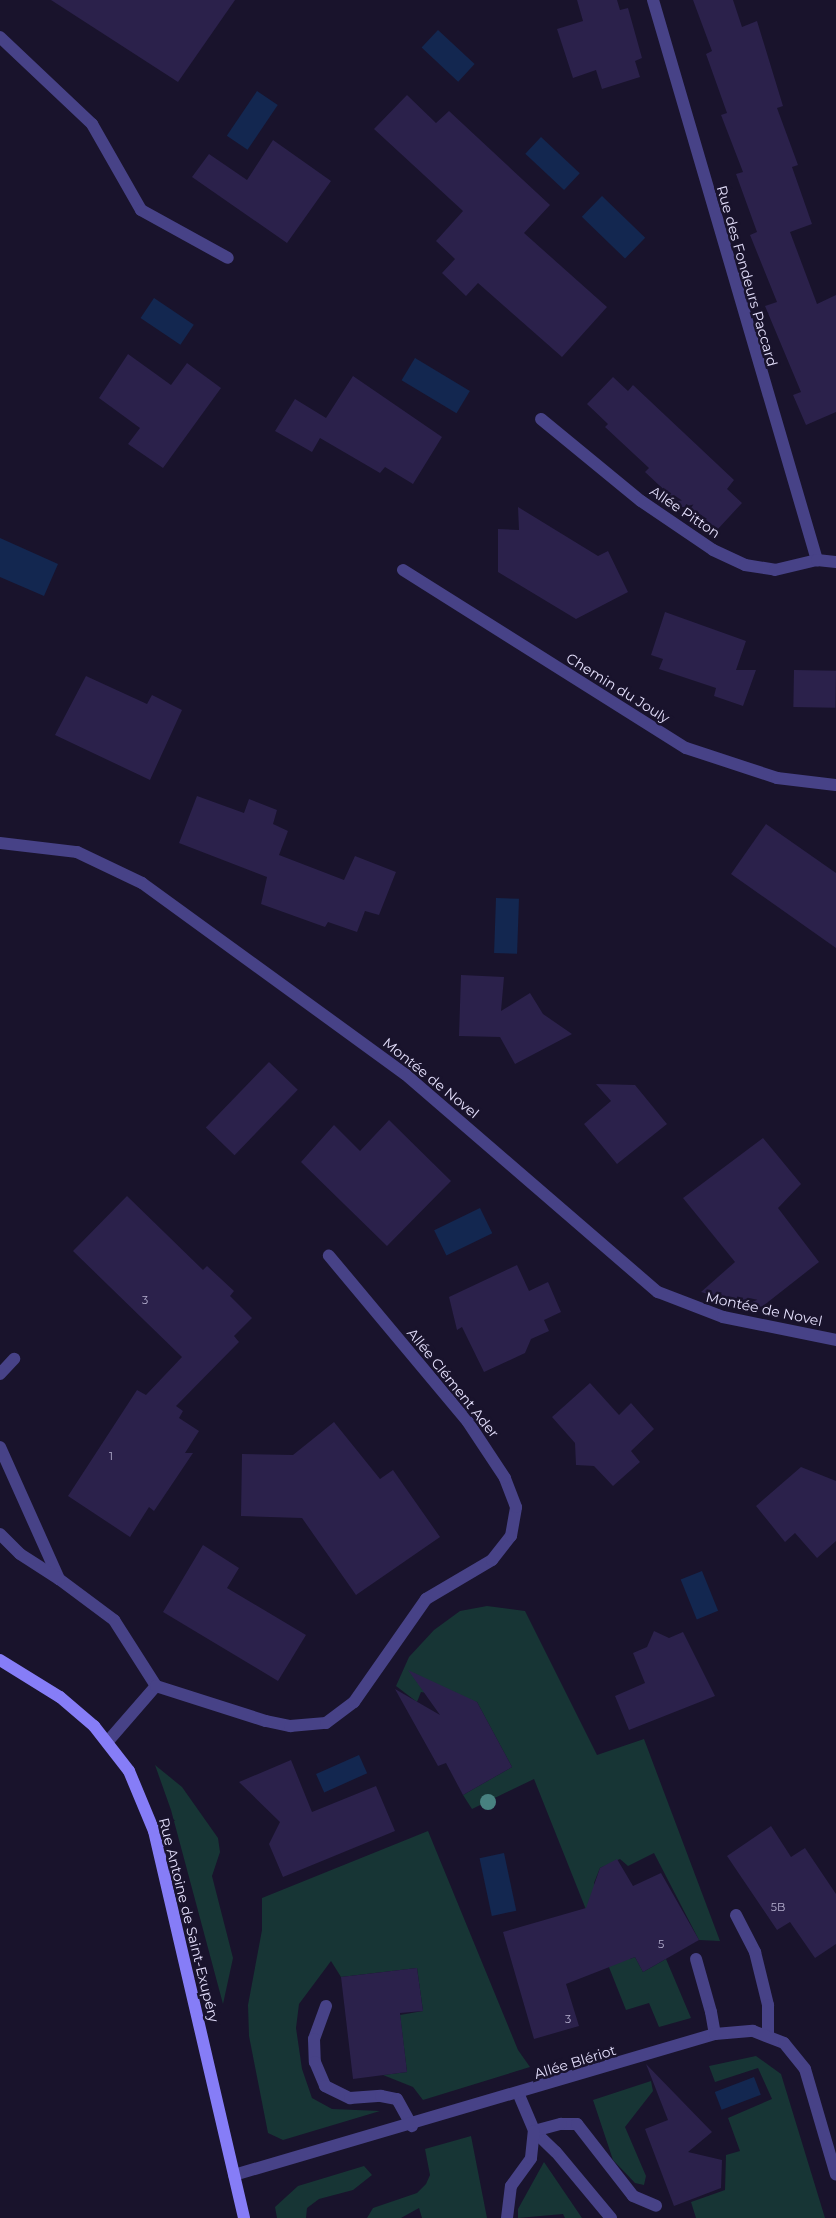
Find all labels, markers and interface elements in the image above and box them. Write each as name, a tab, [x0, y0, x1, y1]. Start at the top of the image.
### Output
street label: Rue des Fondeurs Paccard	[713, 184, 781, 368]
street label: Allée Pitton	[647, 482, 723, 542]
street label: Chemin du Jouly	[563, 649, 673, 727]
street label: Montée de Novel	[380, 1034, 482, 1122]
street label: Montée de Novel	[704, 1288, 824, 1330]
house number: 3	[142, 1293, 148, 1307]
street label: Allée Clément Ader	[404, 1325, 502, 1441]
house number: 1	[109, 1449, 113, 1463]
street label: Rue Antoine de Saint-Exupéry	[155, 1816, 223, 2024]
house number: 5B	[771, 1900, 785, 1914]
house number: 5	[658, 1937, 664, 1951]
house number: 3	[565, 2012, 571, 2026]
street label: Allée Blériot	[532, 2042, 618, 2082]

